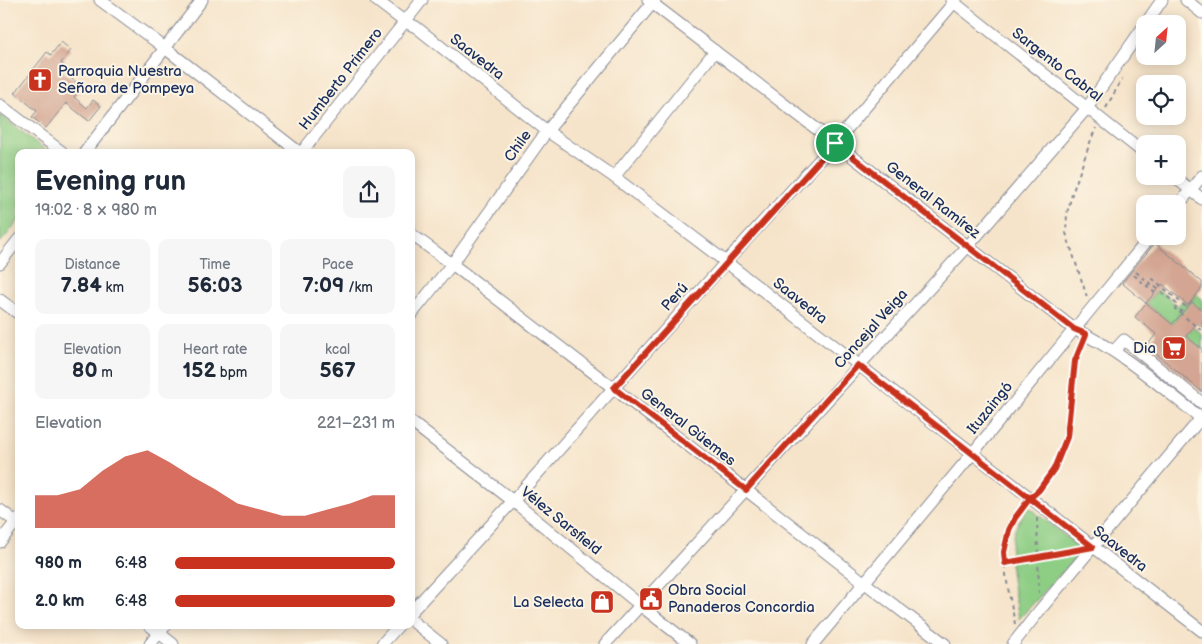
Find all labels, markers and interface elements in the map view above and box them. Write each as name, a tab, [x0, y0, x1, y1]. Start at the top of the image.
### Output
north arrow	[1136, 15, 1186, 65]
map controls	[1136, 15, 1186, 245]
street label: Humberto Primero	[295, 24, 387, 134]
street label: Sargento Cabral	[1008, 24, 1106, 106]
street label: Saavedra	[446, 30, 508, 84]
place label: Parroquia Nuestra Señora de Pompeya	[58, 62, 194, 98]
church icon: Parroquia Nuestra Señora de Pompeya	[27, 67, 53, 93]
button: locate	[1136, 75, 1186, 125]
pin	[814, 122, 856, 164]
street label: Chile	[500, 126, 536, 166]
icon: arrive	[821, 129, 849, 157]
button: +	[1136, 135, 1186, 185]
street label: General Ramírez	[882, 157, 985, 243]
text: Evening run	[35, 165, 186, 198]
button: share	[343, 166, 395, 218]
button: −	[1136, 195, 1186, 245]
text: 19:02 · 8 × 980 m	[35, 201, 157, 220]
text: Distance	[64, 256, 120, 273]
text: Time	[199, 256, 231, 273]
text: Pace	[322, 256, 354, 273]
text: 7.84	[61, 273, 102, 298]
text: 56:03	[187, 273, 243, 298]
text: 7:09	[302, 273, 344, 298]
street label: Saavedra	[769, 274, 831, 328]
text: km	[102, 279, 124, 296]
text: /km	[344, 279, 373, 296]
street label: Perú	[657, 279, 693, 315]
street label: Concejal Veiga	[830, 285, 912, 373]
supermarket icon: Dia	[1161, 335, 1187, 361]
place label: Dia	[1133, 339, 1156, 358]
text: Elevation	[63, 341, 122, 358]
text: Heart rate	[183, 341, 247, 358]
text: kcal	[325, 341, 350, 358]
text: 80	[72, 358, 98, 383]
text: 152	[183, 358, 216, 383]
text: 567	[319, 358, 356, 383]
text: m	[98, 364, 113, 381]
text: bpm	[216, 364, 247, 381]
street label: Ituzaingó	[963, 378, 1017, 438]
street label: General Güemes	[637, 384, 740, 470]
text: Elevation	[35, 414, 102, 433]
text: 221–231 m	[317, 414, 395, 433]
street label: Vélez Sarsfield	[517, 483, 605, 559]
street label: Saavedra	[1089, 522, 1151, 576]
text: 980 m	[35, 554, 82, 573]
text: 6:48	[115, 554, 147, 573]
place label: Obra Social Panaderos Concordia	[668, 581, 815, 617]
public building icon: Obra Social Panaderos Concordia	[638, 586, 664, 612]
shop icon: La Selecta	[589, 589, 615, 615]
text: 2.0 km	[35, 592, 84, 611]
text: 6:48	[115, 592, 147, 611]
place label: La Selecta	[513, 593, 584, 612]

